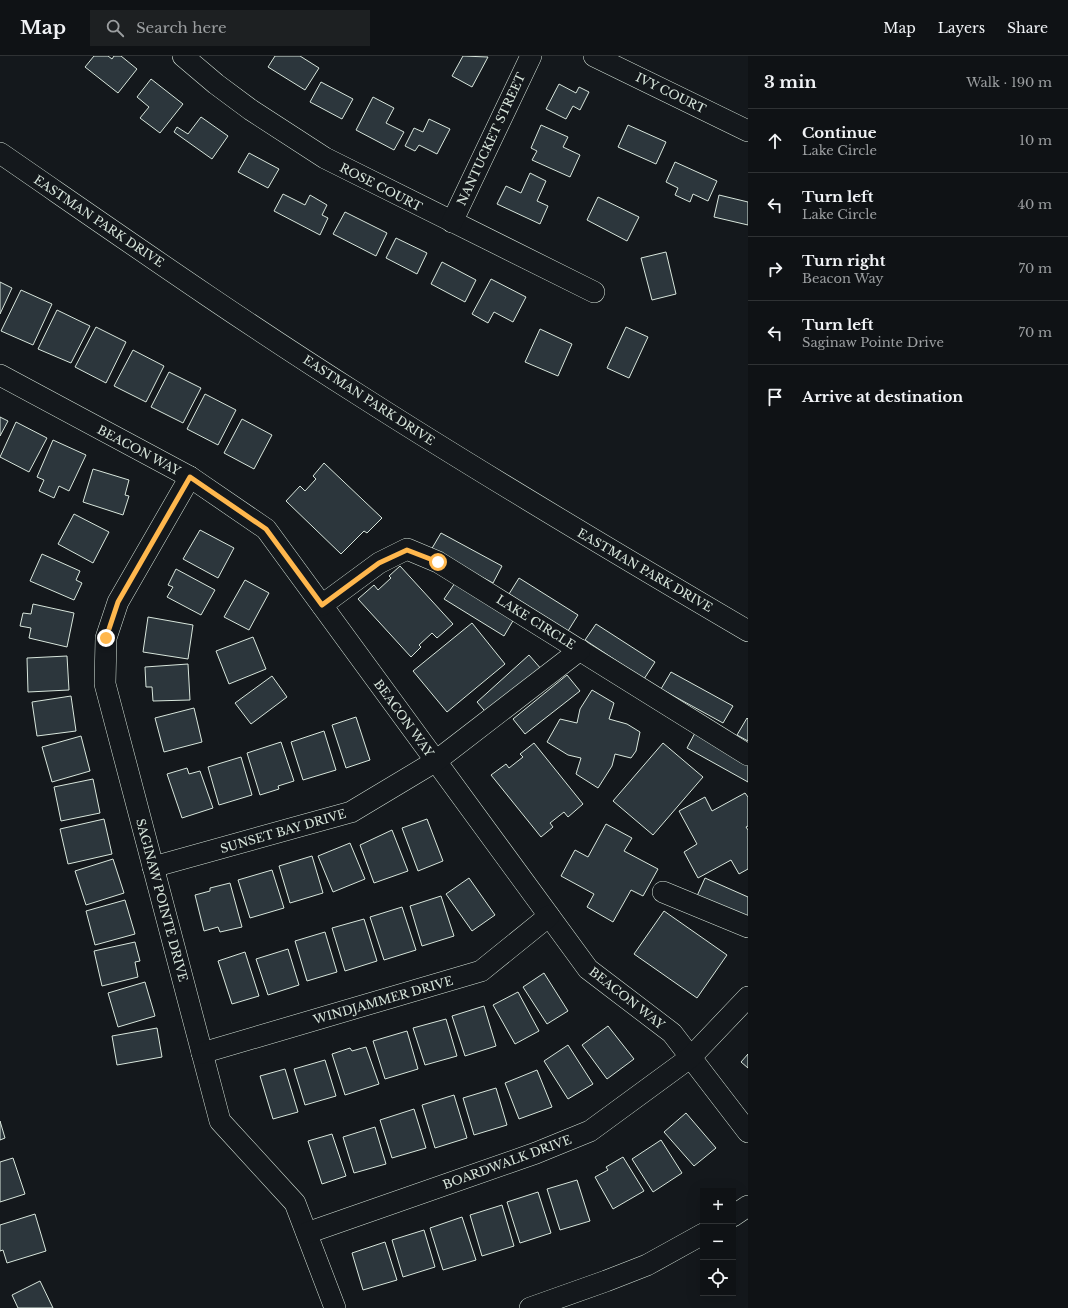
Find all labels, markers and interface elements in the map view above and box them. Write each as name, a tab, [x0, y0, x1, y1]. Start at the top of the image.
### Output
search box	[90, 10, 370, 46]
text: Map	[20, 16, 66, 39]
icon: search	[104, 17, 126, 39]
text: Search here	[136, 18, 227, 37]
text: Map	[883, 19, 916, 37]
text: Layers	[938, 19, 985, 37]
text: Share	[1007, 19, 1048, 37]
street label: NANTUCKET STREET	[454, 70, 529, 208]
street label: IVY COURT	[633, 70, 709, 117]
text: 3 min	[764, 72, 817, 93]
text: Walk · 190 m	[966, 74, 1052, 91]
text: Continue	[802, 123, 877, 142]
icon: ahead	[764, 130, 786, 152]
text: 10 m	[1019, 132, 1052, 149]
text: Lake Circle	[802, 142, 877, 159]
street label: ROSE COURT	[337, 160, 425, 214]
street label: EASTMAN PARK DRIVE	[31, 172, 167, 270]
text: Turn left	[802, 187, 873, 206]
icon: left	[764, 194, 786, 216]
text: 40 m	[1017, 196, 1052, 213]
text: Lake Circle	[802, 206, 877, 223]
text: Turn right	[802, 251, 885, 270]
icon: right	[764, 258, 786, 280]
text: 70 m	[1019, 260, 1052, 277]
text: Beacon Way	[802, 270, 884, 287]
text: Turn left	[802, 315, 873, 334]
icon: left	[764, 322, 786, 344]
text: 70 m	[1019, 324, 1052, 341]
text: Saginaw Pointe Drive	[802, 334, 944, 351]
street label: EASTMAN PARK DRIVE	[300, 352, 438, 448]
icon: arrive	[764, 386, 786, 408]
text: Arrive at destination	[802, 387, 963, 406]
street label: BEACON WAY	[95, 422, 183, 478]
street label: EASTMAN PARK DRIVE	[575, 525, 716, 615]
route start	[429, 553, 447, 571]
street label: LAKE CIRCLE	[494, 592, 579, 652]
route end	[97, 629, 115, 647]
street label: BEACON WAY	[371, 676, 437, 760]
street label: SUNSET BAY DRIVE	[218, 806, 348, 856]
street label: SAGINAW POINTE DRIVE	[133, 817, 191, 983]
street label: BEACON WAY	[586, 964, 668, 1032]
street label: WINDJAMMER DRIVE	[310, 973, 455, 1027]
street label: BOARDWALK DRIVE	[441, 1132, 574, 1192]
map controls	[700, 1188, 736, 1296]
button: +	[700, 1188, 736, 1224]
button: −	[700, 1224, 736, 1260]
button: locate	[700, 1260, 736, 1296]

